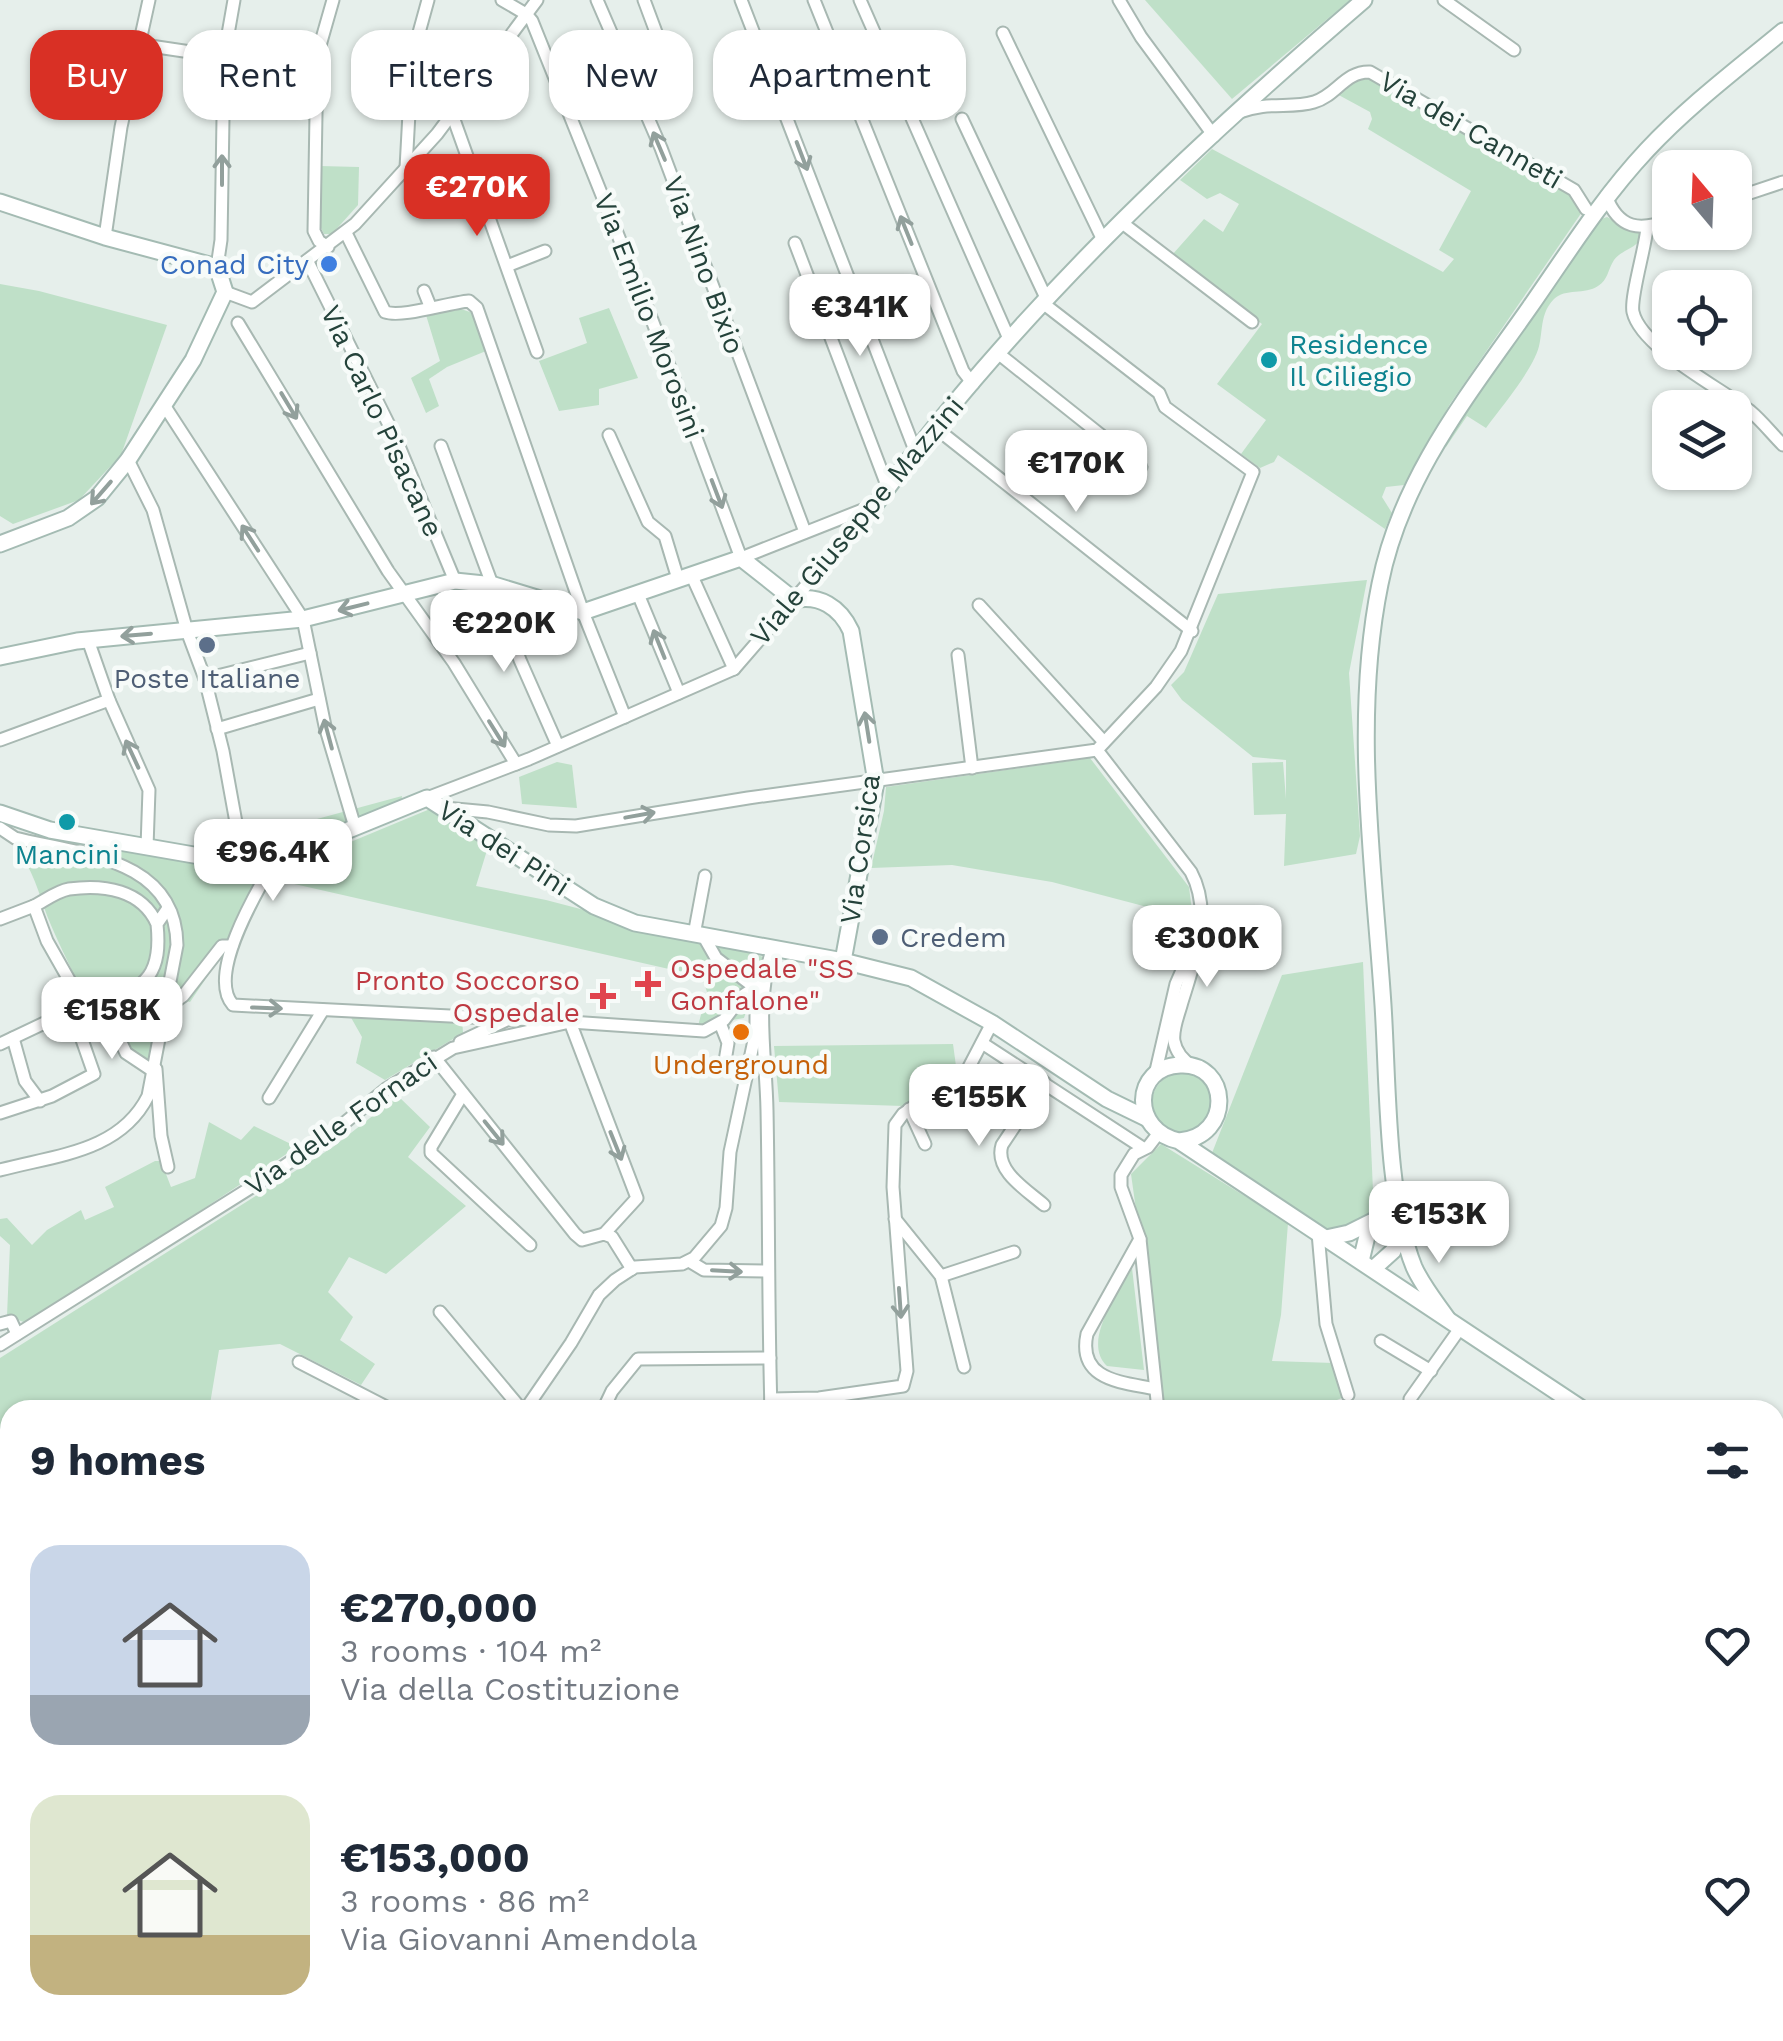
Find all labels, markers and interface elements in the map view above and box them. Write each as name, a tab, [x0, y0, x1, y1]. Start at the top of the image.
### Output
chip: Buy	[30, 30, 163, 120]
chip: Rent	[183, 30, 331, 120]
chip: Filters	[351, 30, 529, 120]
chip: New	[549, 30, 693, 120]
chip: Apartment	[713, 30, 966, 120]
street label: Via dei Canneti	[1374, 64, 1568, 196]
one-way arrow	[649, 131, 667, 162]
one-way arrow	[794, 141, 812, 171]
north arrow	[1652, 150, 1752, 250]
map controls	[1652, 150, 1752, 490]
one-way arrow	[212, 154, 232, 186]
pin: €270K	[407, 154, 547, 239]
text: €270K	[426, 167, 528, 205]
street label: Via Nino Bixio	[657, 172, 751, 358]
street label: Via Emilio Morosini	[587, 189, 711, 443]
one-way arrow	[896, 216, 914, 246]
place label: Conad City	[160, 248, 310, 281]
marker: Conad City	[318, 253, 340, 275]
button: locate	[1652, 270, 1752, 370]
pin: €341K	[790, 274, 930, 359]
text: €341K	[811, 287, 909, 325]
street label: Via Carlo Pisacane	[314, 300, 450, 542]
place label: Residence Il Ciliegio	[1289, 328, 1428, 393]
marker: Residence Il Ciliegio	[1258, 349, 1280, 371]
street label: Viale Giuseppe Mazzini	[743, 390, 971, 652]
button: layers	[1652, 390, 1752, 490]
one-way arrow	[279, 391, 299, 420]
pin: €170K	[1006, 430, 1146, 515]
text: €170K	[1027, 443, 1125, 481]
one-way arrow	[709, 478, 727, 509]
one-way arrow	[89, 480, 112, 505]
one-way arrow	[239, 524, 260, 552]
pin: €220K	[434, 590, 574, 675]
one-way arrow	[338, 599, 369, 618]
text: €220K	[452, 603, 556, 641]
one-way arrow	[121, 626, 153, 645]
one-way arrow	[648, 629, 666, 659]
marker: Poste Italiane	[196, 634, 218, 656]
place label: Poste Italiane	[113, 662, 301, 695]
one-way arrow	[857, 712, 876, 744]
one-way arrow	[317, 718, 336, 750]
one-way arrow	[487, 719, 507, 748]
one-way arrow	[121, 740, 140, 770]
street label: Via Corsica	[833, 772, 887, 926]
street label: Via dei Pini	[432, 793, 576, 903]
one-way arrow	[624, 805, 656, 824]
marker: Mancini	[56, 811, 78, 833]
pin: €96.4K	[192, 819, 354, 904]
text: €96.4K	[216, 832, 330, 870]
place label: Mancini	[15, 838, 119, 871]
pin: €300K	[1137, 905, 1277, 990]
text: €300K	[1155, 918, 1259, 956]
place label: Credem	[900, 921, 1007, 954]
marker: Credem	[869, 926, 891, 948]
place label: Ospedale "SS Gonfalone"	[670, 952, 854, 1017]
place label: Pronto Soccorso Ospedale	[355, 964, 580, 1029]
marker: Ospedale "SS Gonfalone"	[635, 971, 661, 997]
pin: €158K	[42, 977, 182, 1062]
marker: Pronto Soccorso Ospedale	[590, 983, 616, 1009]
text: €158K	[63, 990, 161, 1028]
one-way arrow	[251, 999, 283, 1018]
marker: Underground	[730, 1021, 752, 1043]
street label: Via delle Fornaci	[239, 1045, 443, 1203]
place label: Underground	[653, 1048, 829, 1081]
pin: €155K	[909, 1064, 1049, 1149]
text: €155K	[931, 1077, 1027, 1115]
one-way arrow	[483, 1120, 505, 1146]
one-way arrow	[608, 1130, 626, 1161]
pin: €153K	[1369, 1181, 1509, 1266]
text: €153K	[1391, 1194, 1487, 1232]
one-way arrow	[710, 1262, 742, 1281]
one-way arrow	[891, 1286, 910, 1319]
icon: filters	[1700, 1433, 1755, 1488]
text: 9 homes	[30, 1436, 205, 1485]
text: €270,000	[340, 1583, 538, 1632]
icon: home	[110, 1585, 230, 1705]
icon: heart	[1700, 1618, 1755, 1673]
text: 3 rooms · 104 m²	[340, 1632, 601, 1670]
text: Via della Costituzione	[340, 1670, 680, 1708]
text: €153,000	[340, 1833, 530, 1882]
icon: home	[110, 1835, 230, 1955]
icon: heart	[1700, 1868, 1755, 1923]
text: 3 rooms · 86 m²	[340, 1882, 589, 1920]
text: Via Giovanni Amendola	[340, 1920, 698, 1958]

